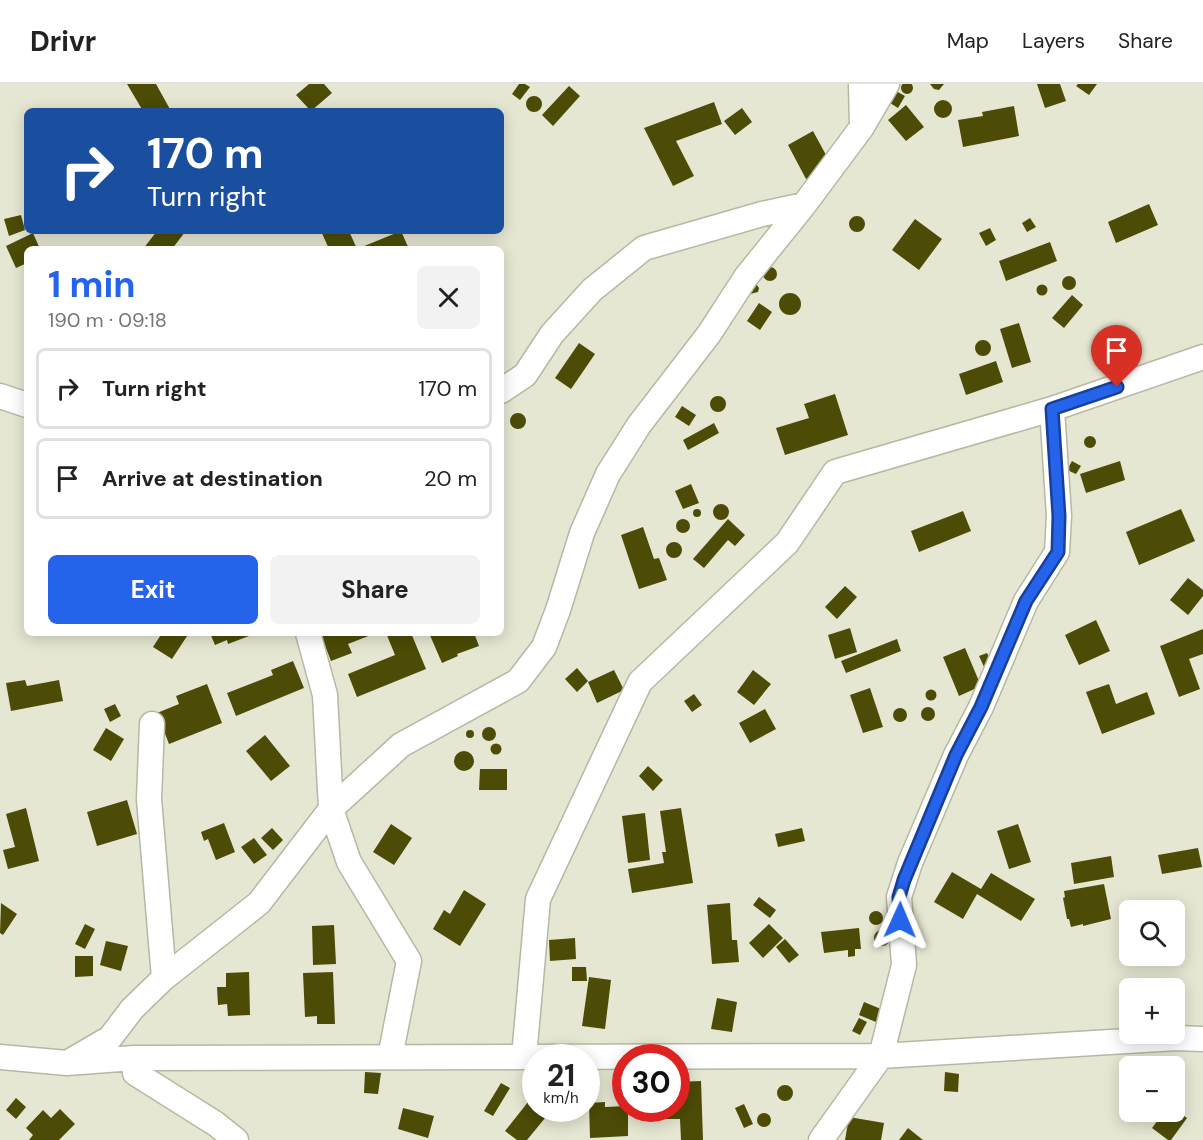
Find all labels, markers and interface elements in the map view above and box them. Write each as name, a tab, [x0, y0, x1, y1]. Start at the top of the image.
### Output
text: Drivr	[30, 23, 96, 60]
text: Map	[947, 27, 989, 55]
text: Layers	[1022, 27, 1085, 55]
text: Share	[1118, 27, 1173, 55]
text: 170 m	[147, 126, 264, 181]
icon: right	[48, 132, 126, 210]
text: Turn right	[147, 179, 267, 214]
text: 1 min	[48, 261, 136, 308]
button: close	[417, 266, 480, 329]
text: 190 m · 09:18	[48, 307, 167, 333]
pin	[1091, 325, 1142, 387]
icon: arrive	[1100, 334, 1133, 367]
icon: right	[51, 372, 84, 405]
text: Turn right	[102, 374, 207, 403]
text: 170 m	[418, 374, 477, 403]
icon: arrive	[51, 462, 84, 495]
text: Arrive at destination	[102, 464, 323, 493]
text: 20 m	[424, 464, 477, 493]
button: Exit	[48, 555, 258, 624]
button: Share	[270, 555, 480, 624]
position arrow	[868, 888, 932, 952]
map controls	[1119, 900, 1185, 1122]
button: search	[1119, 900, 1185, 966]
button: +	[1119, 978, 1185, 1044]
speed limit sign: 30	[612, 1044, 690, 1122]
text: 21	[547, 1056, 575, 1095]
button: −	[1119, 1056, 1185, 1122]
text: km/h	[543, 1088, 579, 1108]

